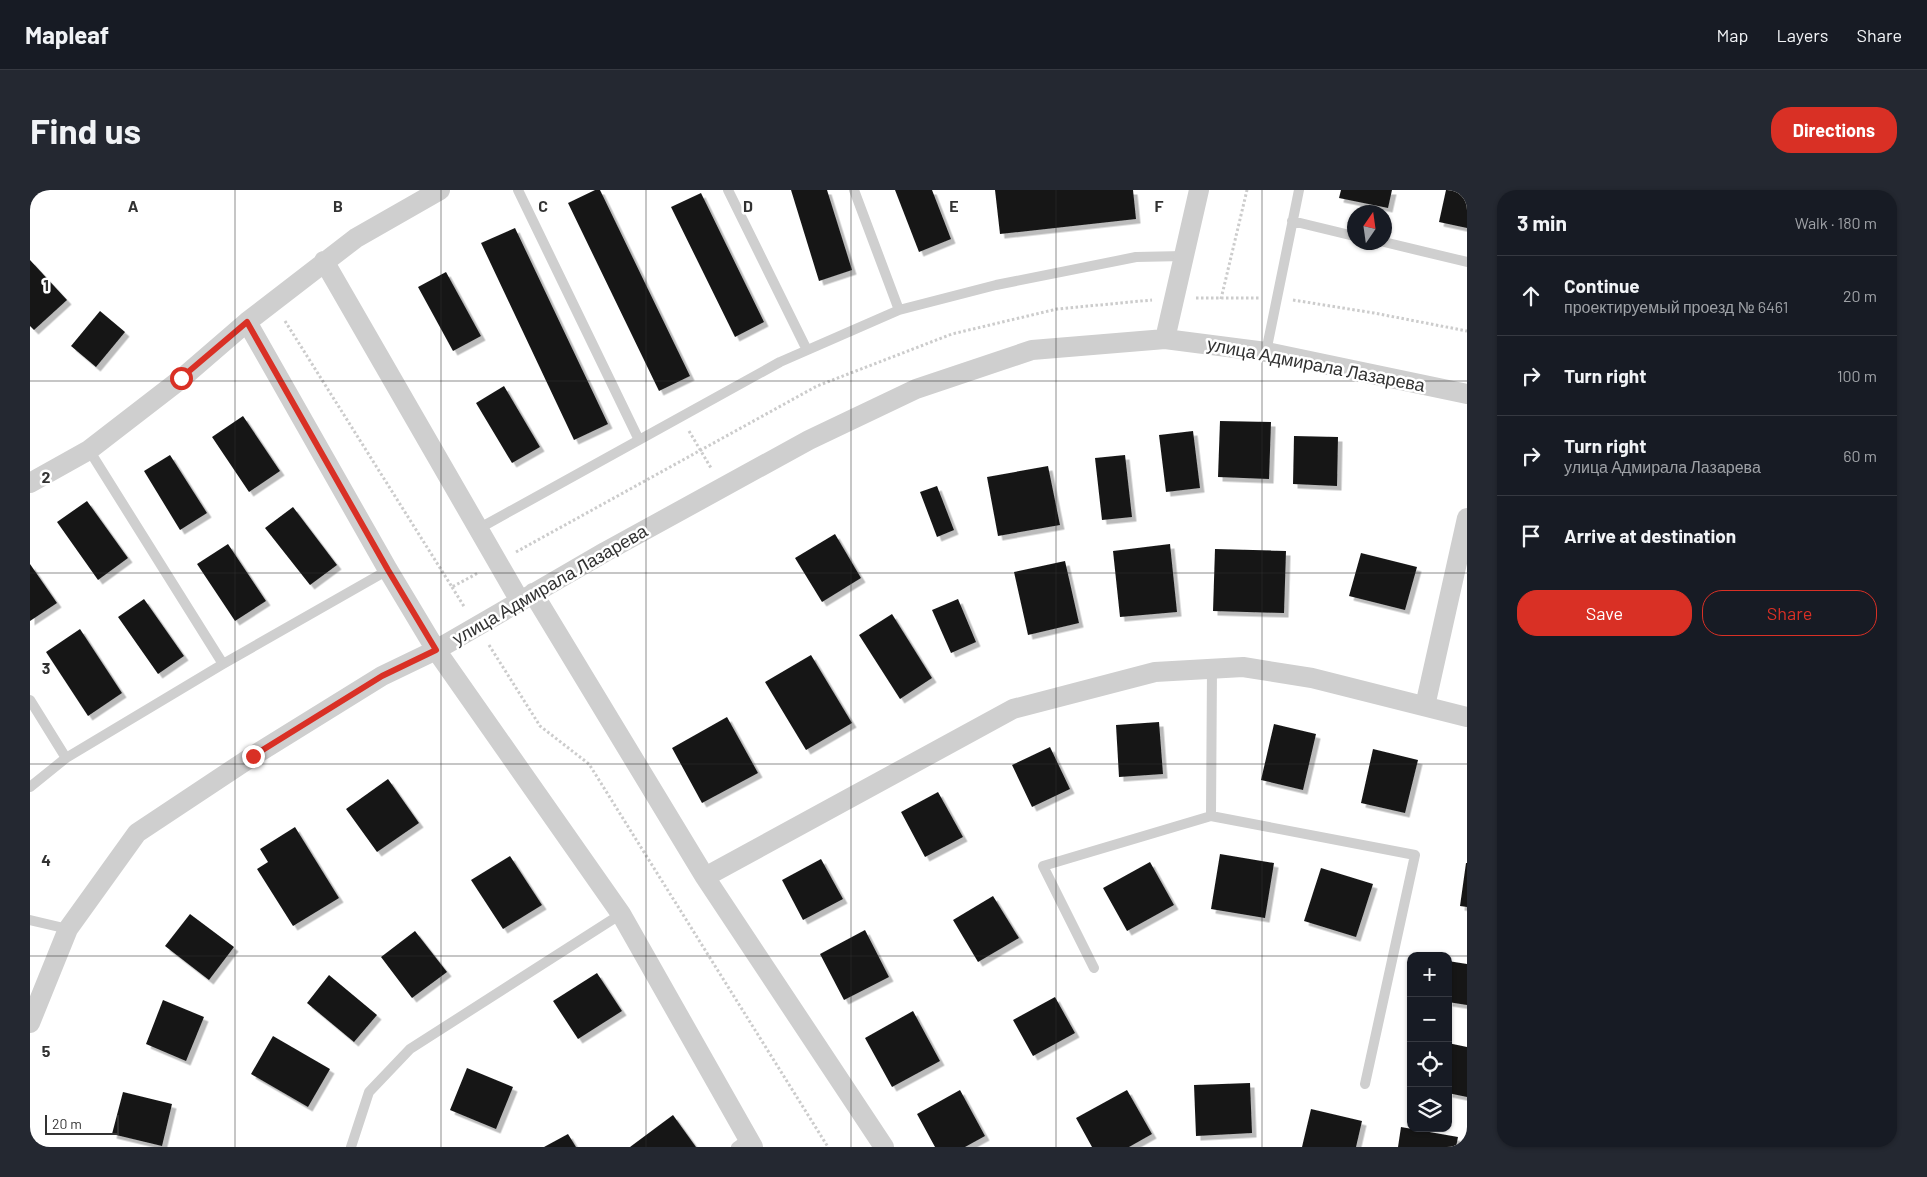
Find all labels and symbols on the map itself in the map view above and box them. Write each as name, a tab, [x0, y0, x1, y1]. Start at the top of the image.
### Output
text: A	[128, 196, 139, 215]
text: B	[333, 196, 343, 215]
text: C	[538, 196, 548, 215]
text: D	[743, 196, 753, 215]
text: E	[949, 196, 959, 215]
text: F	[1155, 196, 1164, 215]
north arrow	[1347, 205, 1392, 250]
text: 1	[43, 275, 49, 294]
street label: улица Адмирала Лазарева	[1205, 332, 1428, 396]
route start	[170, 367, 193, 390]
text: 2	[42, 467, 51, 486]
street label: улица Адмирала Лазарева	[448, 519, 652, 649]
text: 3	[42, 658, 50, 677]
route end	[242, 745, 265, 768]
text: 4	[41, 850, 51, 869]
text: 5	[42, 1041, 51, 1060]
scale bar	[45, 1112, 119, 1135]

